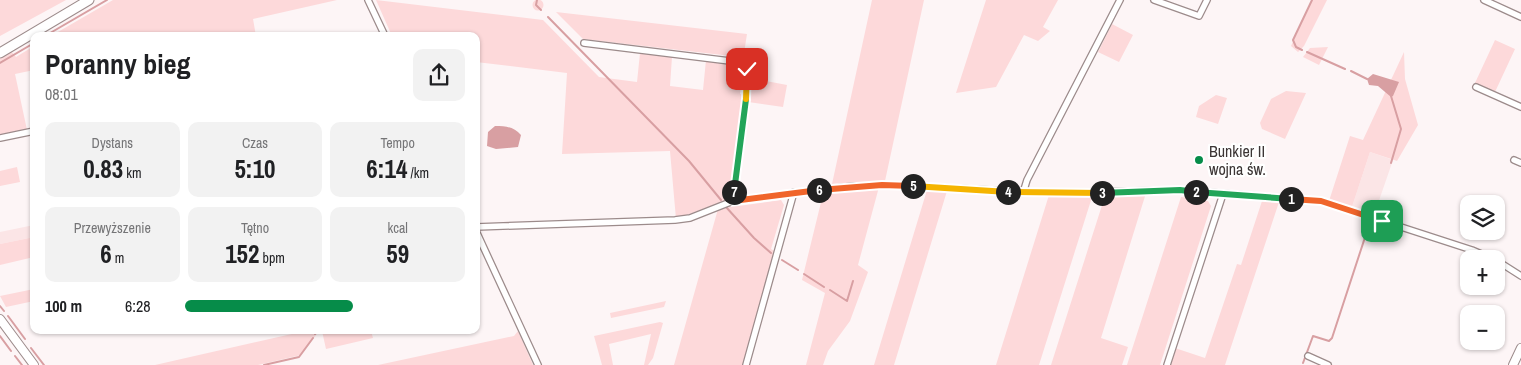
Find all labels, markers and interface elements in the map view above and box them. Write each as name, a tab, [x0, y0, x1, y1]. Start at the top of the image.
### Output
text: Poranny bieg	[45, 45, 190, 83]
pin	[726, 48, 768, 90]
button: share	[413, 49, 465, 101]
icon: check	[733, 55, 761, 83]
text: 08:01	[45, 83, 78, 105]
text: Dystans	[92, 134, 133, 152]
text: Czas	[242, 134, 268, 152]
text: Tempo	[380, 134, 415, 152]
place label: Bunkier II wojna św.	[1209, 140, 1266, 180]
text: 0.83	[83, 152, 123, 186]
text: 5:10	[234, 152, 276, 186]
text: 6:14	[366, 152, 407, 186]
marker: Bunkier II wojna św.	[1193, 154, 1205, 166]
text: km	[123, 164, 142, 182]
text: /km	[407, 164, 429, 182]
pin: 5	[900, 174, 926, 198]
text: 5	[910, 177, 917, 195]
pin: 6	[806, 178, 832, 202]
pin: 7	[722, 180, 746, 204]
pin: 4	[996, 180, 1020, 204]
pin: 3	[1090, 180, 1114, 206]
pin: 2	[1184, 180, 1208, 204]
text: 6	[816, 181, 823, 199]
text: 7	[731, 183, 738, 201]
text: 4	[1005, 183, 1012, 201]
text: 2	[1193, 183, 1200, 201]
text: 3	[1099, 184, 1106, 202]
pin: 1	[1278, 186, 1304, 212]
text: 1	[1288, 190, 1295, 208]
map controls	[1460, 195, 1505, 350]
button: layers	[1460, 195, 1505, 240]
pin	[1361, 200, 1403, 242]
icon: arrive	[1368, 207, 1396, 235]
text: Przewyższenie	[74, 219, 151, 237]
text: Tętno	[241, 219, 269, 237]
text: kcal	[387, 219, 408, 237]
text: 6	[100, 237, 112, 271]
text: 152	[225, 237, 259, 271]
text: 59	[386, 237, 409, 271]
text: m	[112, 249, 124, 267]
text: bpm	[259, 249, 285, 267]
button: +	[1460, 250, 1505, 295]
text: 100 m	[45, 295, 82, 317]
text: 6:28	[125, 295, 151, 317]
button: −	[1460, 305, 1505, 350]

